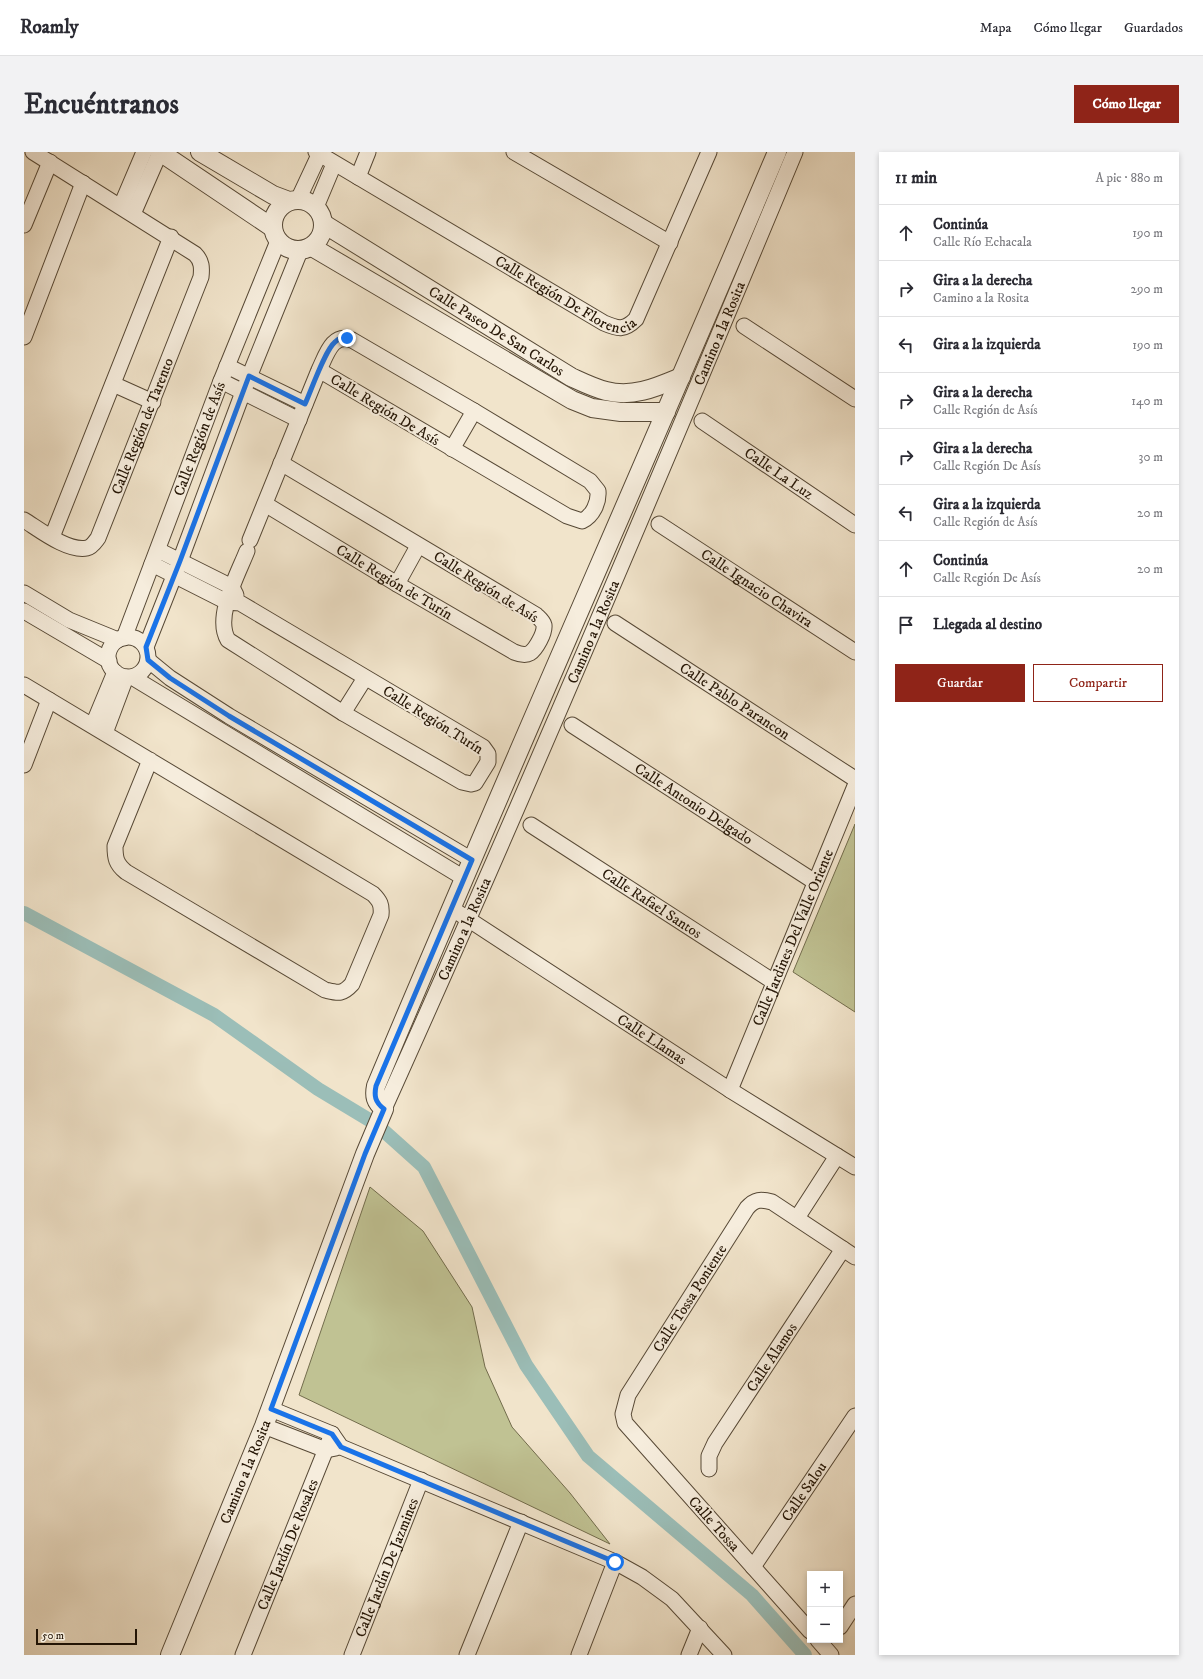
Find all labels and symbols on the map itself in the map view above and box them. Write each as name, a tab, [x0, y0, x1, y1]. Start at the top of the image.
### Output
street label: Calle Región De Florencia	[492, 251, 641, 337]
street label: Camino a la Rosita	[689, 278, 750, 388]
street label: Calle Paseo De San Carlos	[425, 282, 568, 380]
route end	[338, 329, 356, 347]
street label: Calle Región de Tarento	[107, 355, 178, 497]
street label: Calle Región De Asís	[327, 370, 443, 450]
street label: Calle Región de Asís	[169, 379, 229, 499]
street label: Calle La Luz	[741, 443, 818, 504]
street label: Calle Región de Turín	[333, 540, 456, 624]
street label: Calle Ignacio Chavira	[697, 544, 817, 632]
street label: Calle Región de Asís	[430, 547, 542, 627]
street label: Camino a la Rosita	[563, 577, 624, 686]
street label: Calle Pablo Parancon	[676, 658, 794, 744]
street label: Calle Región Turín	[379, 681, 487, 759]
street label: Calle Antonio Delgado	[631, 759, 756, 849]
street label: Calle Jardines Del Valle Oriente	[748, 846, 838, 1029]
street label: Calle Rafael Santos	[598, 864, 706, 942]
street label: Camino a la Rosita	[433, 874, 495, 984]
street label: Calle Llamas	[614, 1009, 690, 1069]
street label: Calle Tossa Poniente	[648, 1241, 731, 1356]
street label: Calle Alamos	[742, 1319, 801, 1395]
street label: Camino a la Rosita	[215, 1417, 275, 1527]
street label: Calle Salou	[777, 1458, 831, 1525]
street label: Calle Jardín De Rosales	[253, 1476, 322, 1613]
street label: Calle Tossa	[684, 1492, 744, 1556]
street label: Calle Jardín De Jazmines	[350, 1495, 422, 1640]
route start	[606, 1553, 624, 1571]
scale bar	[36, 1627, 137, 1646]

